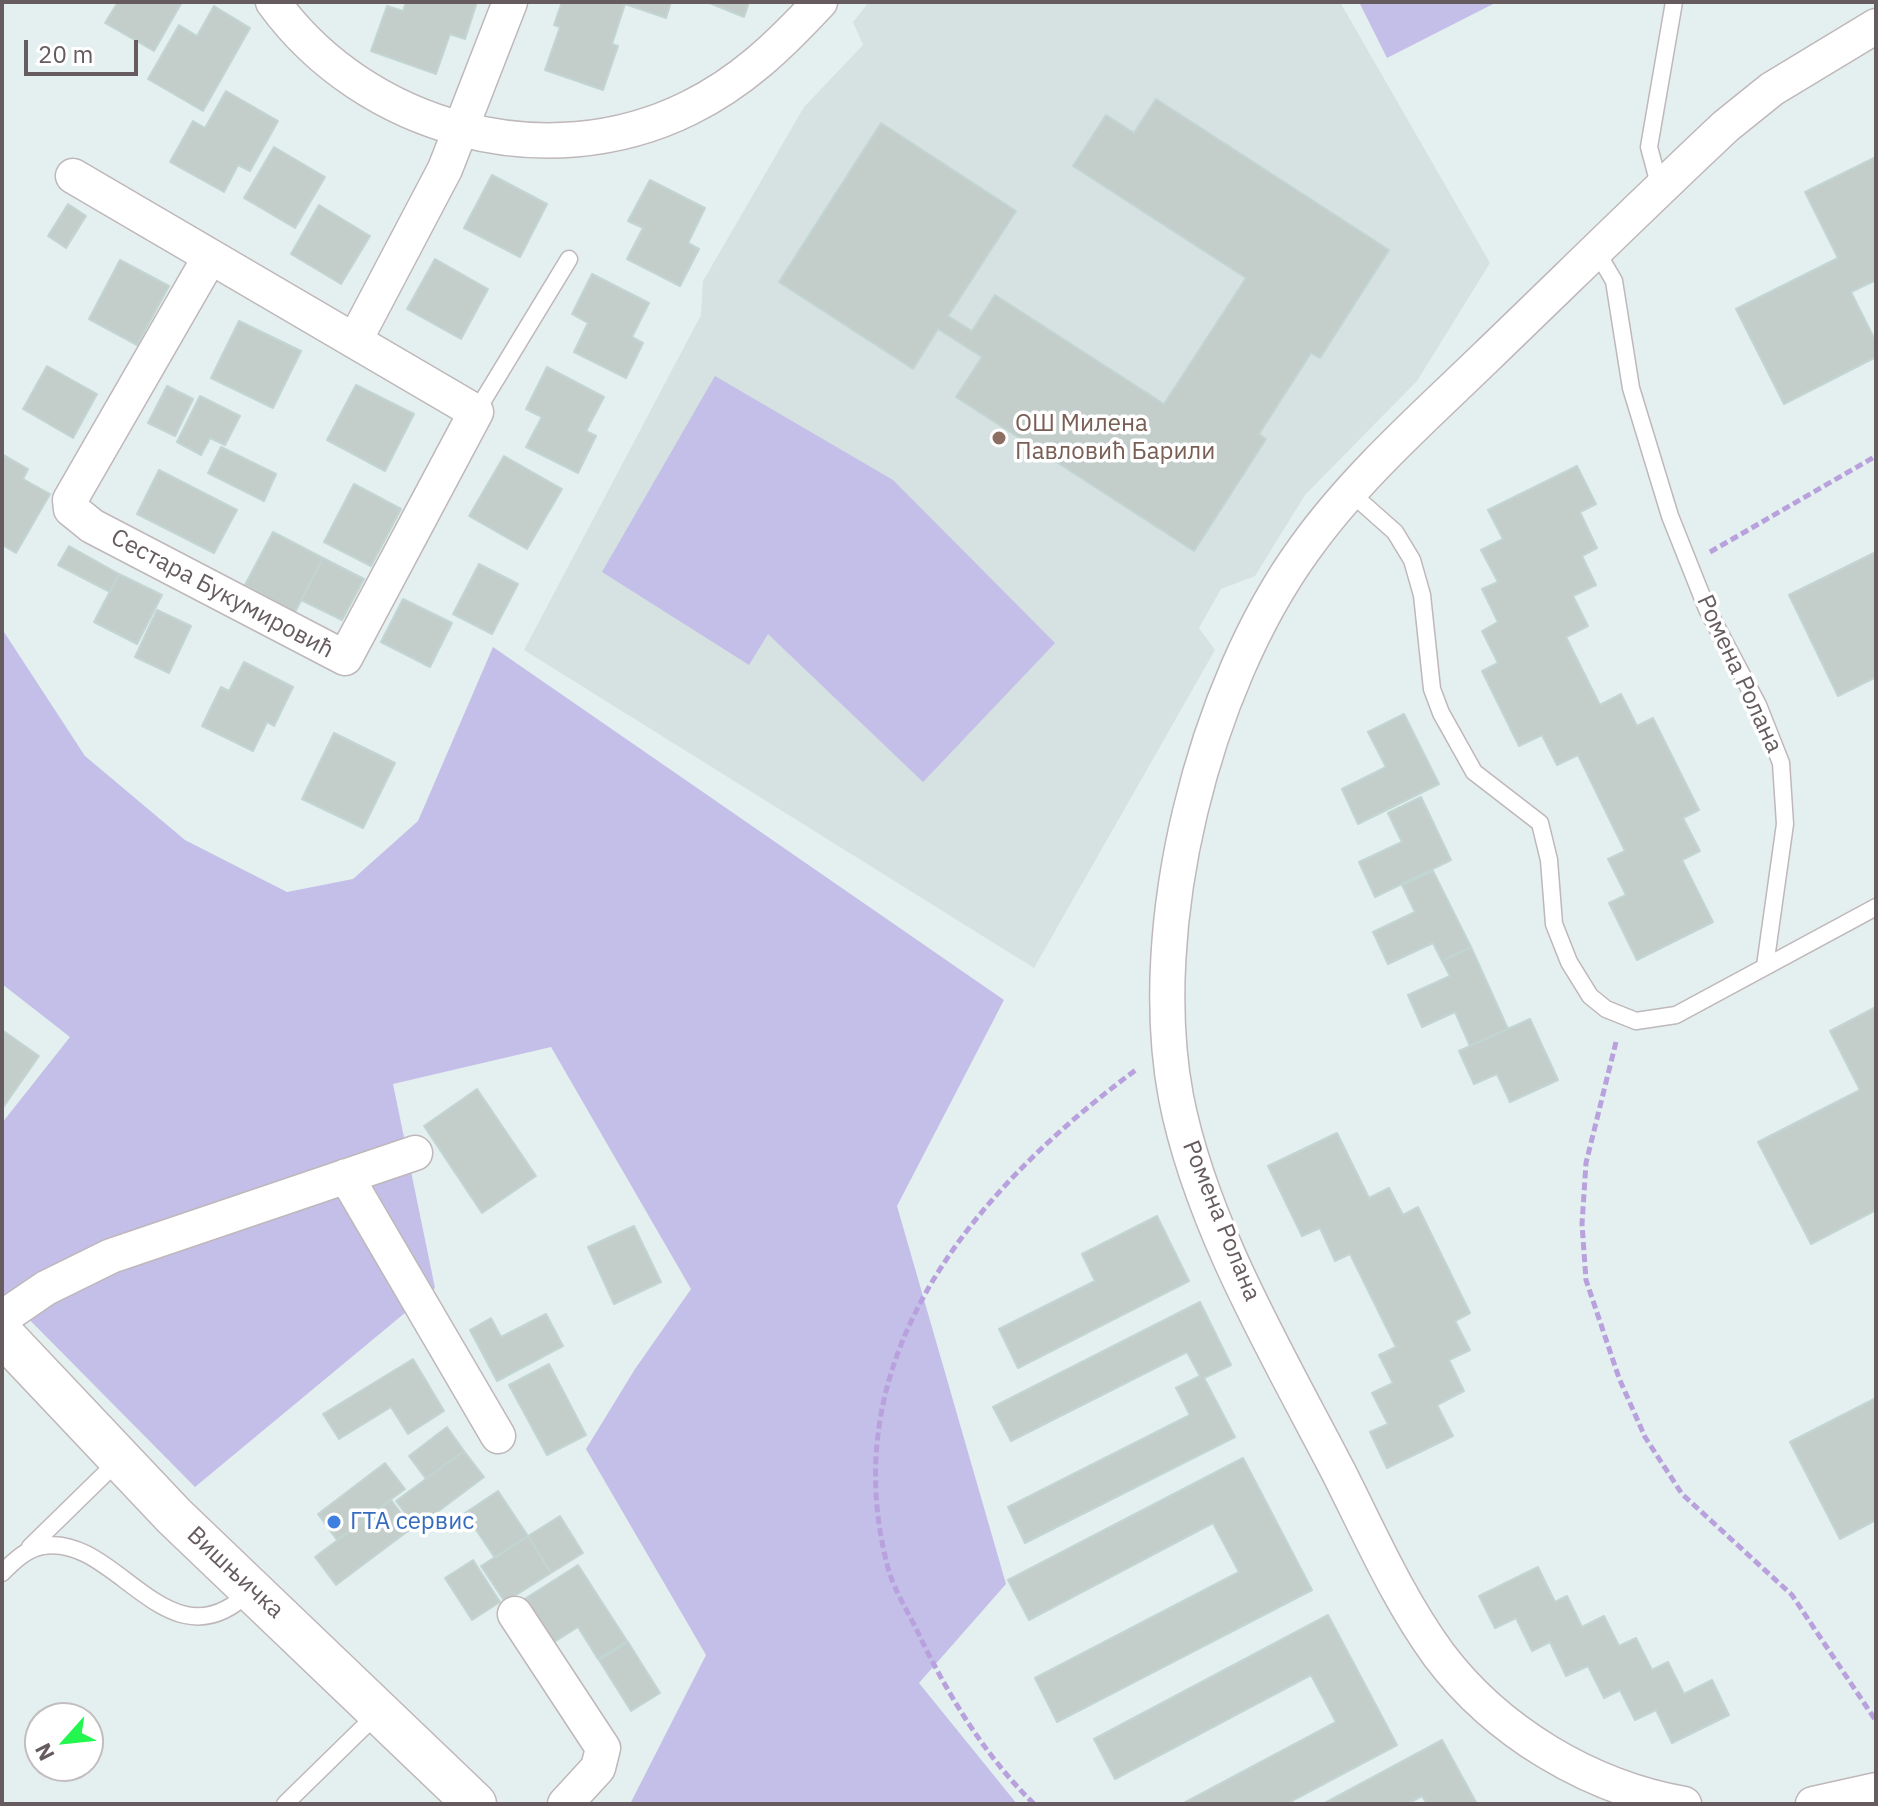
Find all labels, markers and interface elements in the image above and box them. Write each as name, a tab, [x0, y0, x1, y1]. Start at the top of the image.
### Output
scale bar	[28, 24, 142, 74]
text: 20 m	[38, 38, 93, 70]
place label: ОШ Милена Павловић Барили	[1015, 410, 1215, 466]
marker: ОШ Милена Павловић Барили	[990, 429, 1008, 447]
street label: Сестара Букумировић	[106, 523, 338, 665]
street label: Ромена Ролана	[1690, 591, 1788, 757]
street label: Ромена Ролана	[1176, 1136, 1266, 1306]
place label: ГТА сервис	[350, 1508, 474, 1536]
marker: ГТА сервис	[325, 1513, 343, 1531]
street label: Вишњичка	[181, 1521, 289, 1625]
north arrow	[24, 1702, 104, 1782]
text: N	[27, 1739, 60, 1766]

